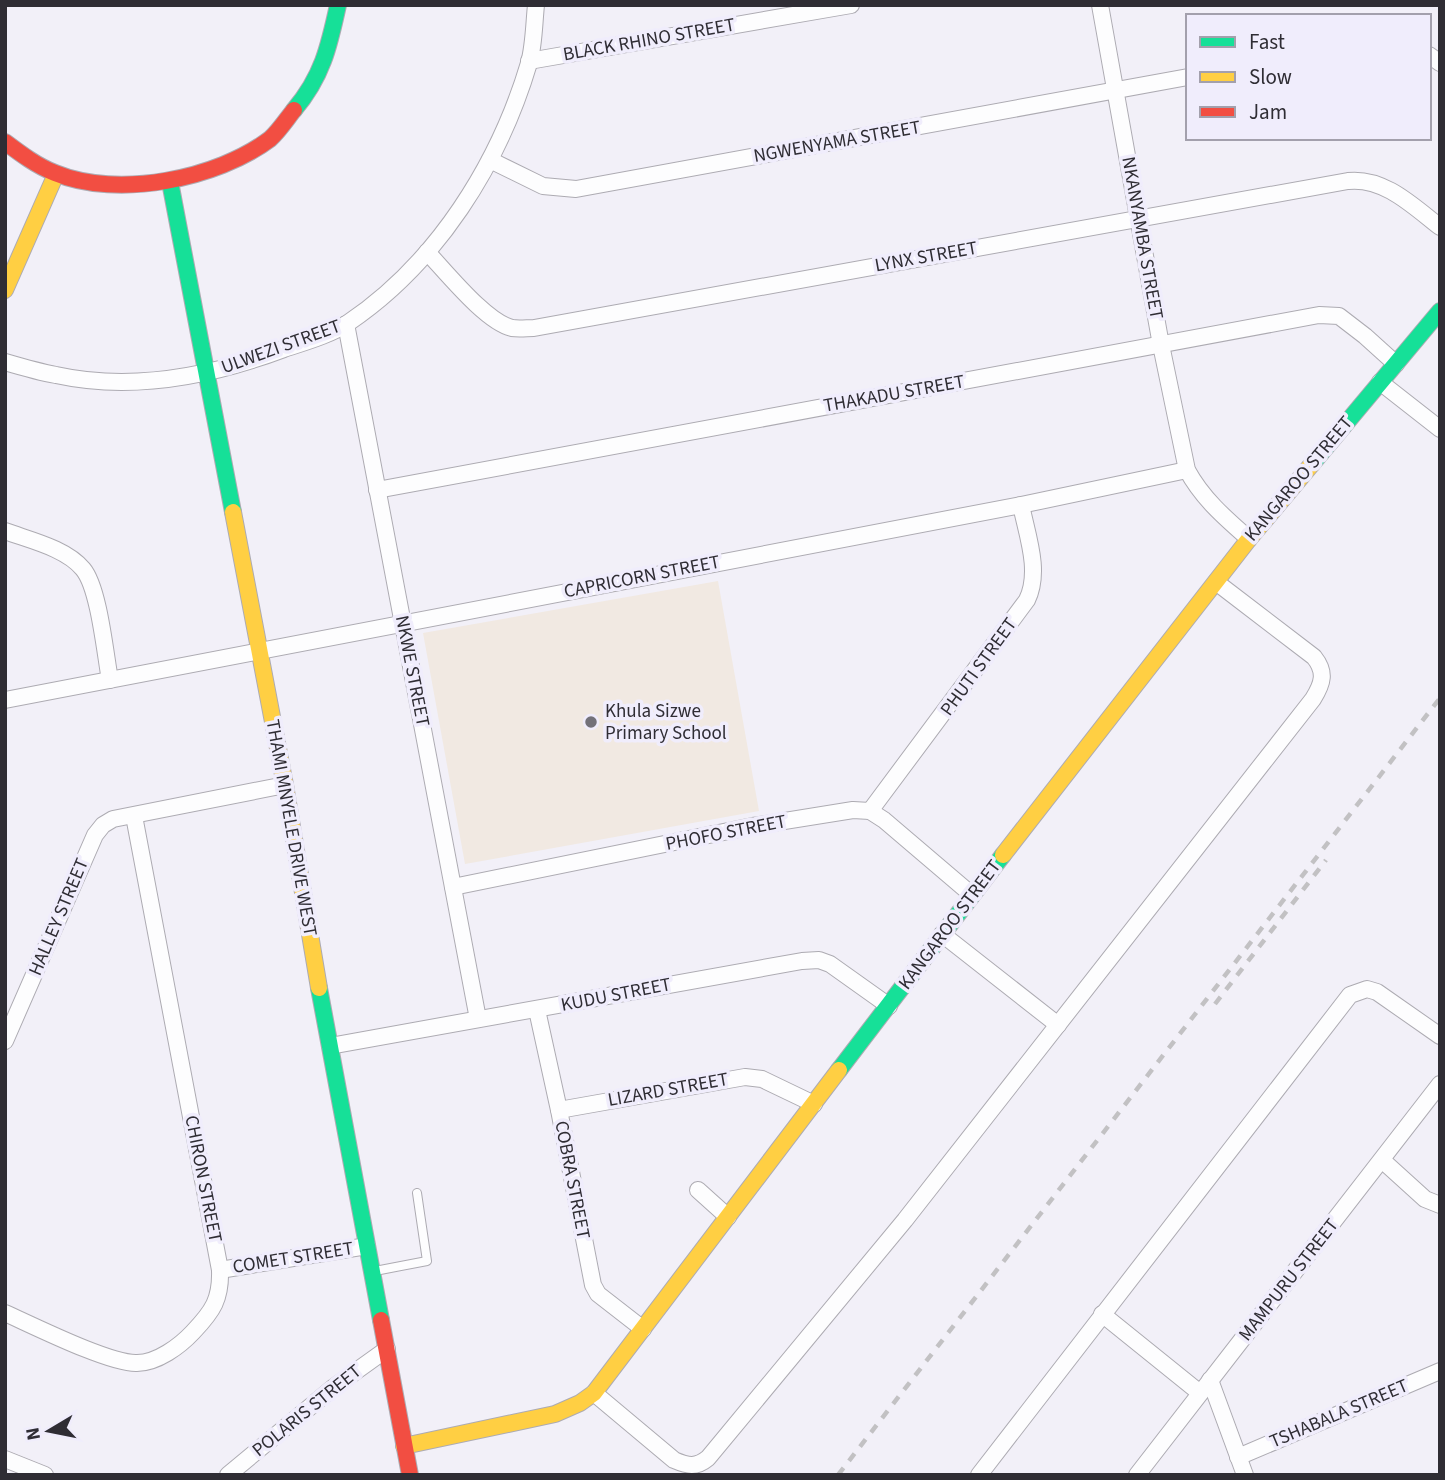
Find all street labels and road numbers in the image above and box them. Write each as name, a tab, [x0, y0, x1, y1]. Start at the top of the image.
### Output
street label: BLACK RHINO STREET	[561, 12, 737, 68]
street label: NGWENYAMA STREET	[751, 114, 923, 170]
street label: NKANYAMBA STREET	[1114, 154, 1170, 322]
street label: LYNX STREET	[873, 235, 979, 279]
street label: ULWEZI STREET	[217, 313, 345, 381]
street label: THAKADU STREET	[821, 368, 967, 420]
street label: KANGAROO STREET	[1238, 410, 1360, 548]
street label: CAPRICORN STREET	[562, 549, 722, 605]
street label: PHUTI STREET	[934, 612, 1024, 722]
street label: NKWE STREET	[388, 613, 436, 729]
street label: THAMI MNYELE DRIVE WEST	[259, 717, 323, 939]
street label: PHOFO STREET	[663, 808, 789, 858]
street label: HALLEY STREET	[22, 854, 96, 980]
street label: KANGAROO STREET	[892, 854, 1008, 996]
street label: KUDU STREET	[559, 971, 673, 1019]
street label: LIZARD STREET	[606, 1066, 730, 1114]
street label: CHIRON STREET	[177, 1113, 229, 1245]
street label: COBRA STREET	[547, 1119, 597, 1241]
street label: MAMPURU STREET	[1233, 1213, 1345, 1347]
street label: COMET STREET	[231, 1235, 355, 1281]
street label: POLARIS STREET	[247, 1358, 367, 1464]
street label: TSHABALA STREET	[1266, 1373, 1412, 1455]

